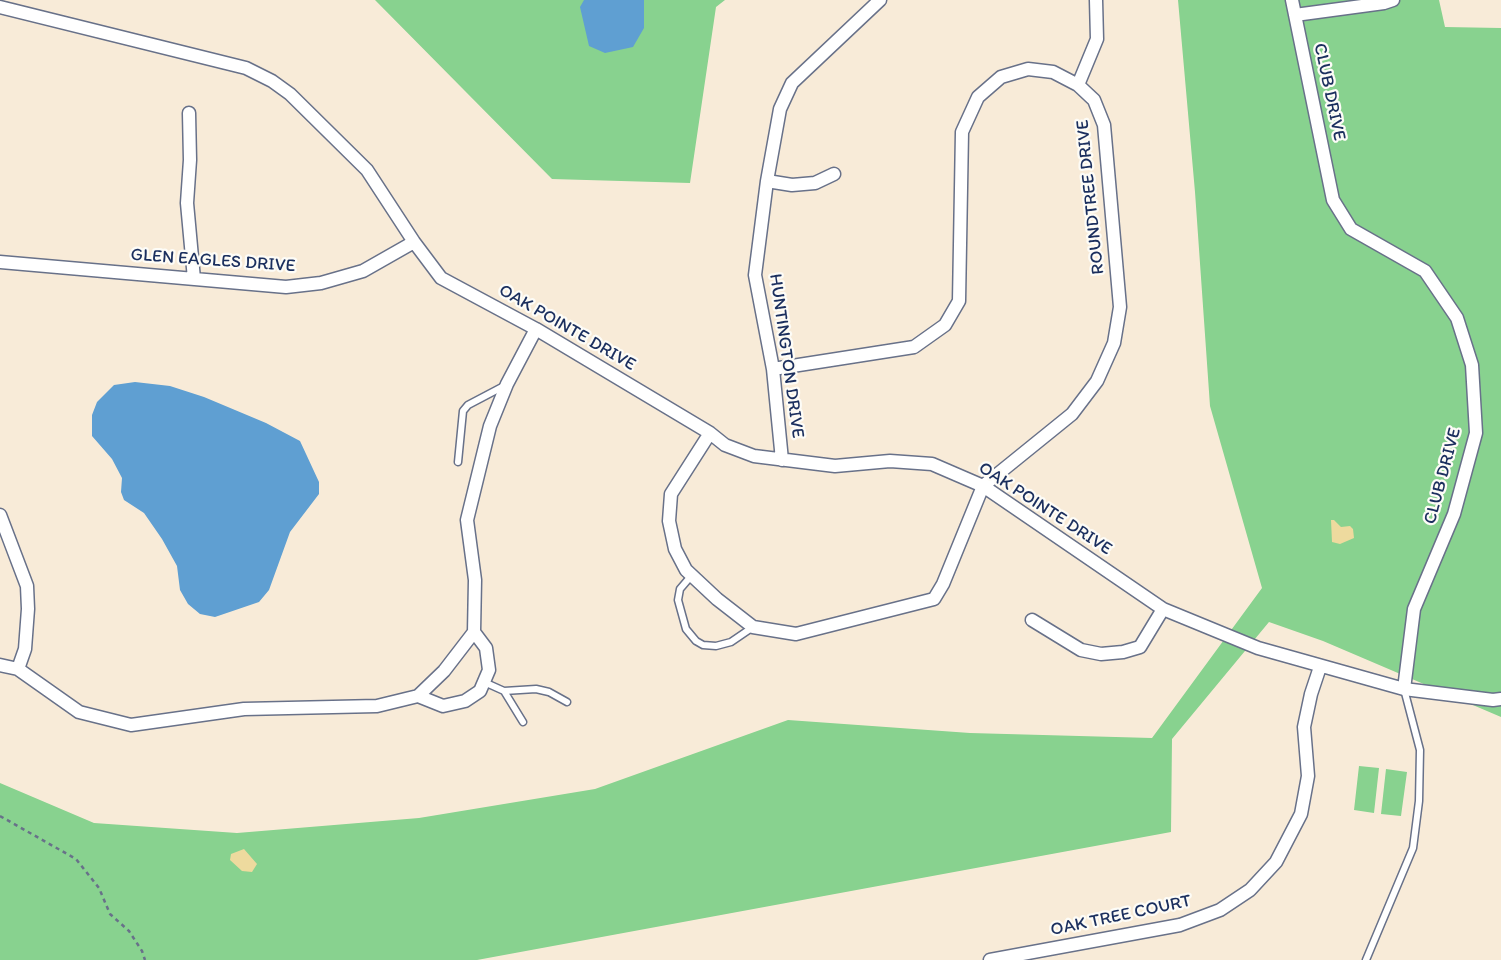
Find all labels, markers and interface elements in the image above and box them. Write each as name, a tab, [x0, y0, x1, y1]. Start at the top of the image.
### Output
street label: CLUB DRIVE	[1308, 41, 1350, 143]
street label: ROUNDTREE DRIVE	[1072, 119, 1110, 275]
street label: GLEN EAGLES DRIVE	[130, 244, 296, 278]
street label: HUNTINGTON DRIVE	[764, 272, 808, 440]
street label: OAK POINTE DRIVE	[495, 280, 639, 376]
street label: CLUB DRIVE	[1420, 425, 1466, 527]
street label: OAK POINTE DRIVE	[974, 458, 1116, 560]
street label: OAK TREE COURT	[1049, 891, 1193, 941]

